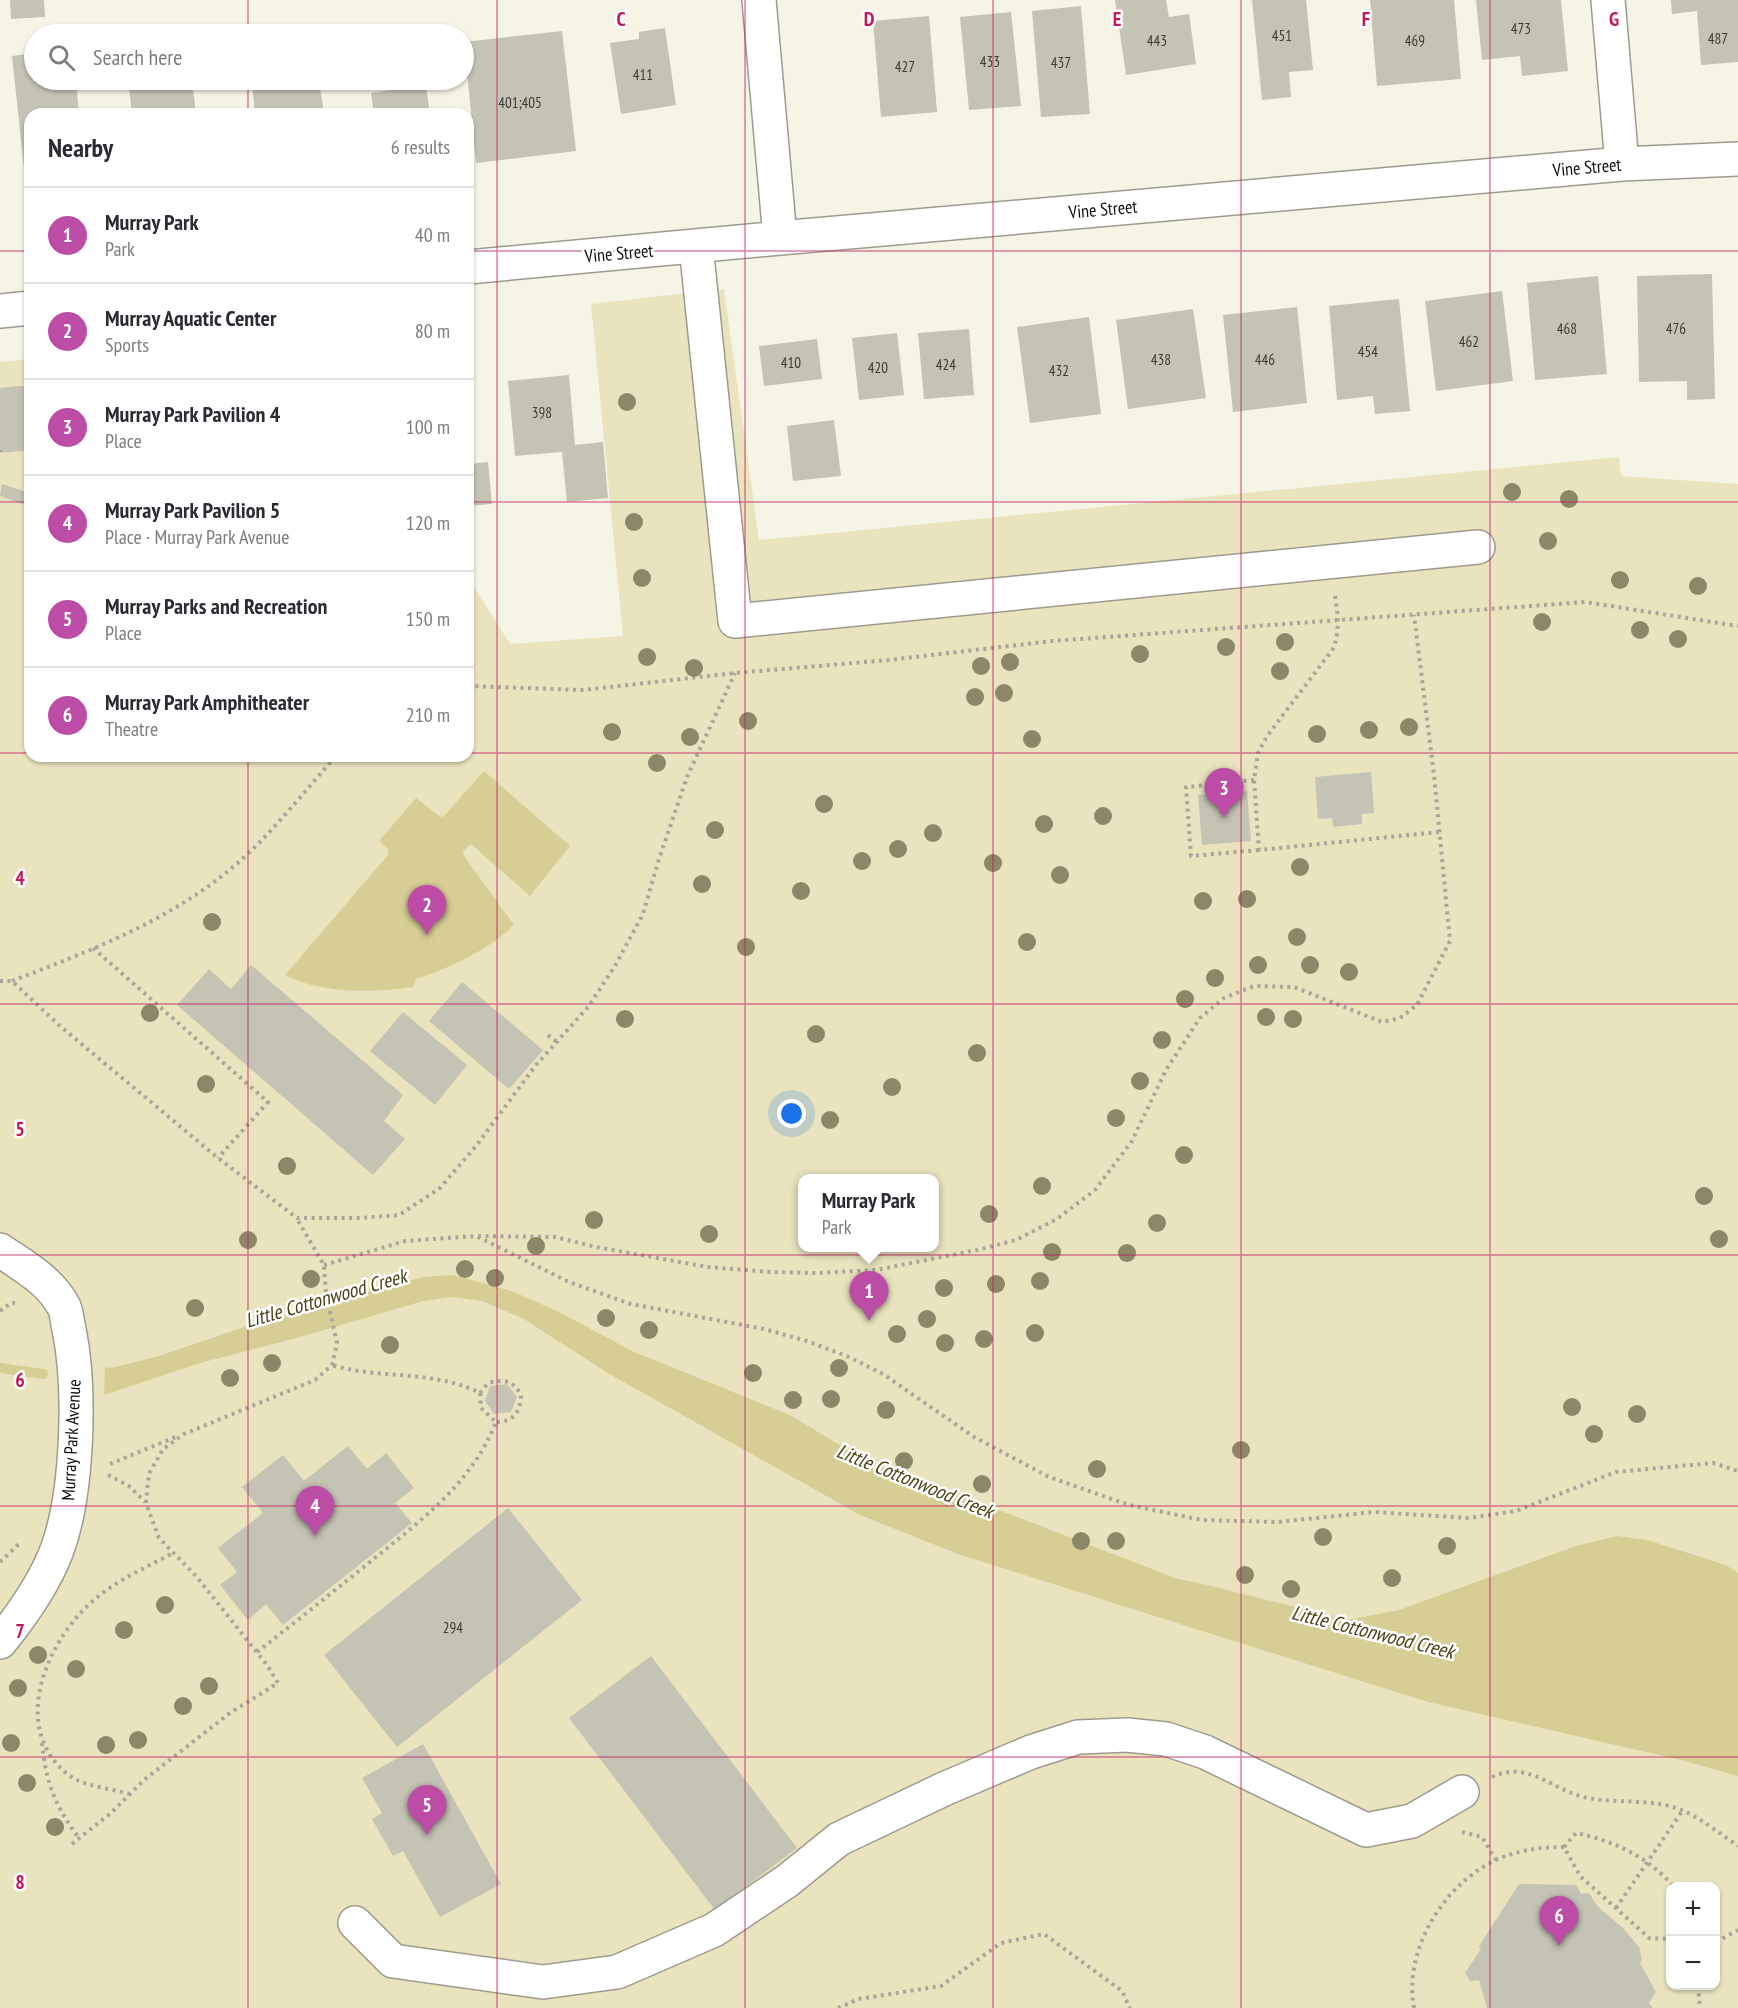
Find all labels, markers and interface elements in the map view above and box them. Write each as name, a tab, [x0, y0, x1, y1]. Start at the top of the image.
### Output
text: C	[616, 6, 626, 32]
text: D	[864, 6, 875, 32]
text: E	[1113, 6, 1121, 32]
text: F	[1362, 6, 1370, 32]
text: G	[1609, 6, 1619, 32]
house number: 473	[1511, 19, 1531, 38]
search box	[24, 24, 474, 90]
house number: 451	[1272, 26, 1292, 45]
house number: 487	[1708, 29, 1728, 48]
house number: 443	[1147, 31, 1167, 50]
house number: 469	[1405, 31, 1425, 50]
icon: search	[45, 41, 78, 74]
text: Search here	[93, 43, 182, 71]
house number: 433	[980, 52, 1000, 71]
house number: 437	[1051, 53, 1071, 72]
house number: 427	[895, 57, 915, 76]
house number: 411	[633, 65, 653, 84]
house number: 401;405	[498, 93, 542, 112]
text: Nearby	[48, 131, 113, 164]
text: 6 results	[391, 134, 450, 160]
street label: Vine Street	[1551, 153, 1622, 182]
street label: Vine Street	[1067, 195, 1138, 224]
text: Murray Park	[105, 208, 199, 236]
text: 1	[63, 222, 72, 248]
text: 40 m	[415, 222, 450, 248]
text: Park	[105, 236, 135, 262]
street label: Vine Street	[583, 239, 654, 268]
text: Murray Aquatic Center	[105, 304, 276, 332]
text: 2	[63, 318, 72, 344]
text: 80 m	[415, 318, 450, 344]
house number: 468	[1557, 319, 1577, 338]
house number: 476	[1666, 319, 1686, 338]
text: Sports	[105, 332, 149, 358]
house number: 462	[1459, 332, 1479, 351]
house number: 454	[1358, 342, 1378, 361]
house number: 438	[1151, 350, 1171, 369]
house number: 446	[1255, 350, 1275, 369]
house number: 410	[781, 353, 801, 372]
house number: 424	[936, 355, 956, 374]
house number: 420	[868, 358, 888, 377]
house number: 432	[1049, 361, 1069, 380]
text: Murray Park Pavilion 4	[105, 400, 280, 428]
house number: 398	[532, 403, 552, 422]
text: 3	[63, 414, 72, 440]
text: 100 m	[406, 414, 450, 440]
text: Place	[105, 428, 142, 454]
text: Murray Park Pavilion 5	[105, 496, 280, 524]
text: 4	[63, 510, 72, 536]
text: 120 m	[406, 510, 450, 536]
text: Place · Murray Park Avenue	[105, 524, 290, 550]
text: Murray Parks and Recreation	[105, 592, 327, 620]
text: 5	[63, 606, 72, 632]
text: 150 m	[406, 606, 450, 632]
text: Place	[105, 620, 142, 646]
text: Murray Park Amphitheater	[105, 688, 309, 716]
text: 6	[63, 702, 72, 728]
text: 210 m	[406, 702, 450, 728]
text: Theatre	[105, 716, 158, 742]
pin: 3	[1204, 768, 1244, 818]
text: 4	[15, 865, 25, 891]
pin: 2	[408, 886, 446, 935]
your location	[777, 1099, 806, 1128]
text: 5	[15, 1116, 25, 1142]
popup	[798, 1174, 939, 1252]
text: Murray Park	[822, 1186, 915, 1214]
text: Park	[822, 1214, 851, 1240]
water label: Little Cottonwood Creek	[242, 1262, 412, 1333]
pin: 1	[850, 1272, 888, 1321]
text: 6	[15, 1367, 25, 1393]
street label: Murray Park Avenue	[56, 1379, 86, 1501]
water label: Little Cottonwood Creek	[833, 1438, 999, 1525]
pin: 4	[296, 1486, 334, 1536]
water label: Little Cottonwood Creek	[1289, 1599, 1459, 1665]
text: 7	[15, 1618, 25, 1644]
house number: 294	[443, 1618, 463, 1637]
pin: 5	[408, 1786, 446, 1835]
text: 8	[15, 1869, 25, 1895]
map controls	[1666, 1882, 1720, 1990]
button: +	[1666, 1882, 1720, 1936]
pin: 6	[1540, 1896, 1578, 1946]
button: −	[1666, 1936, 1720, 1990]

